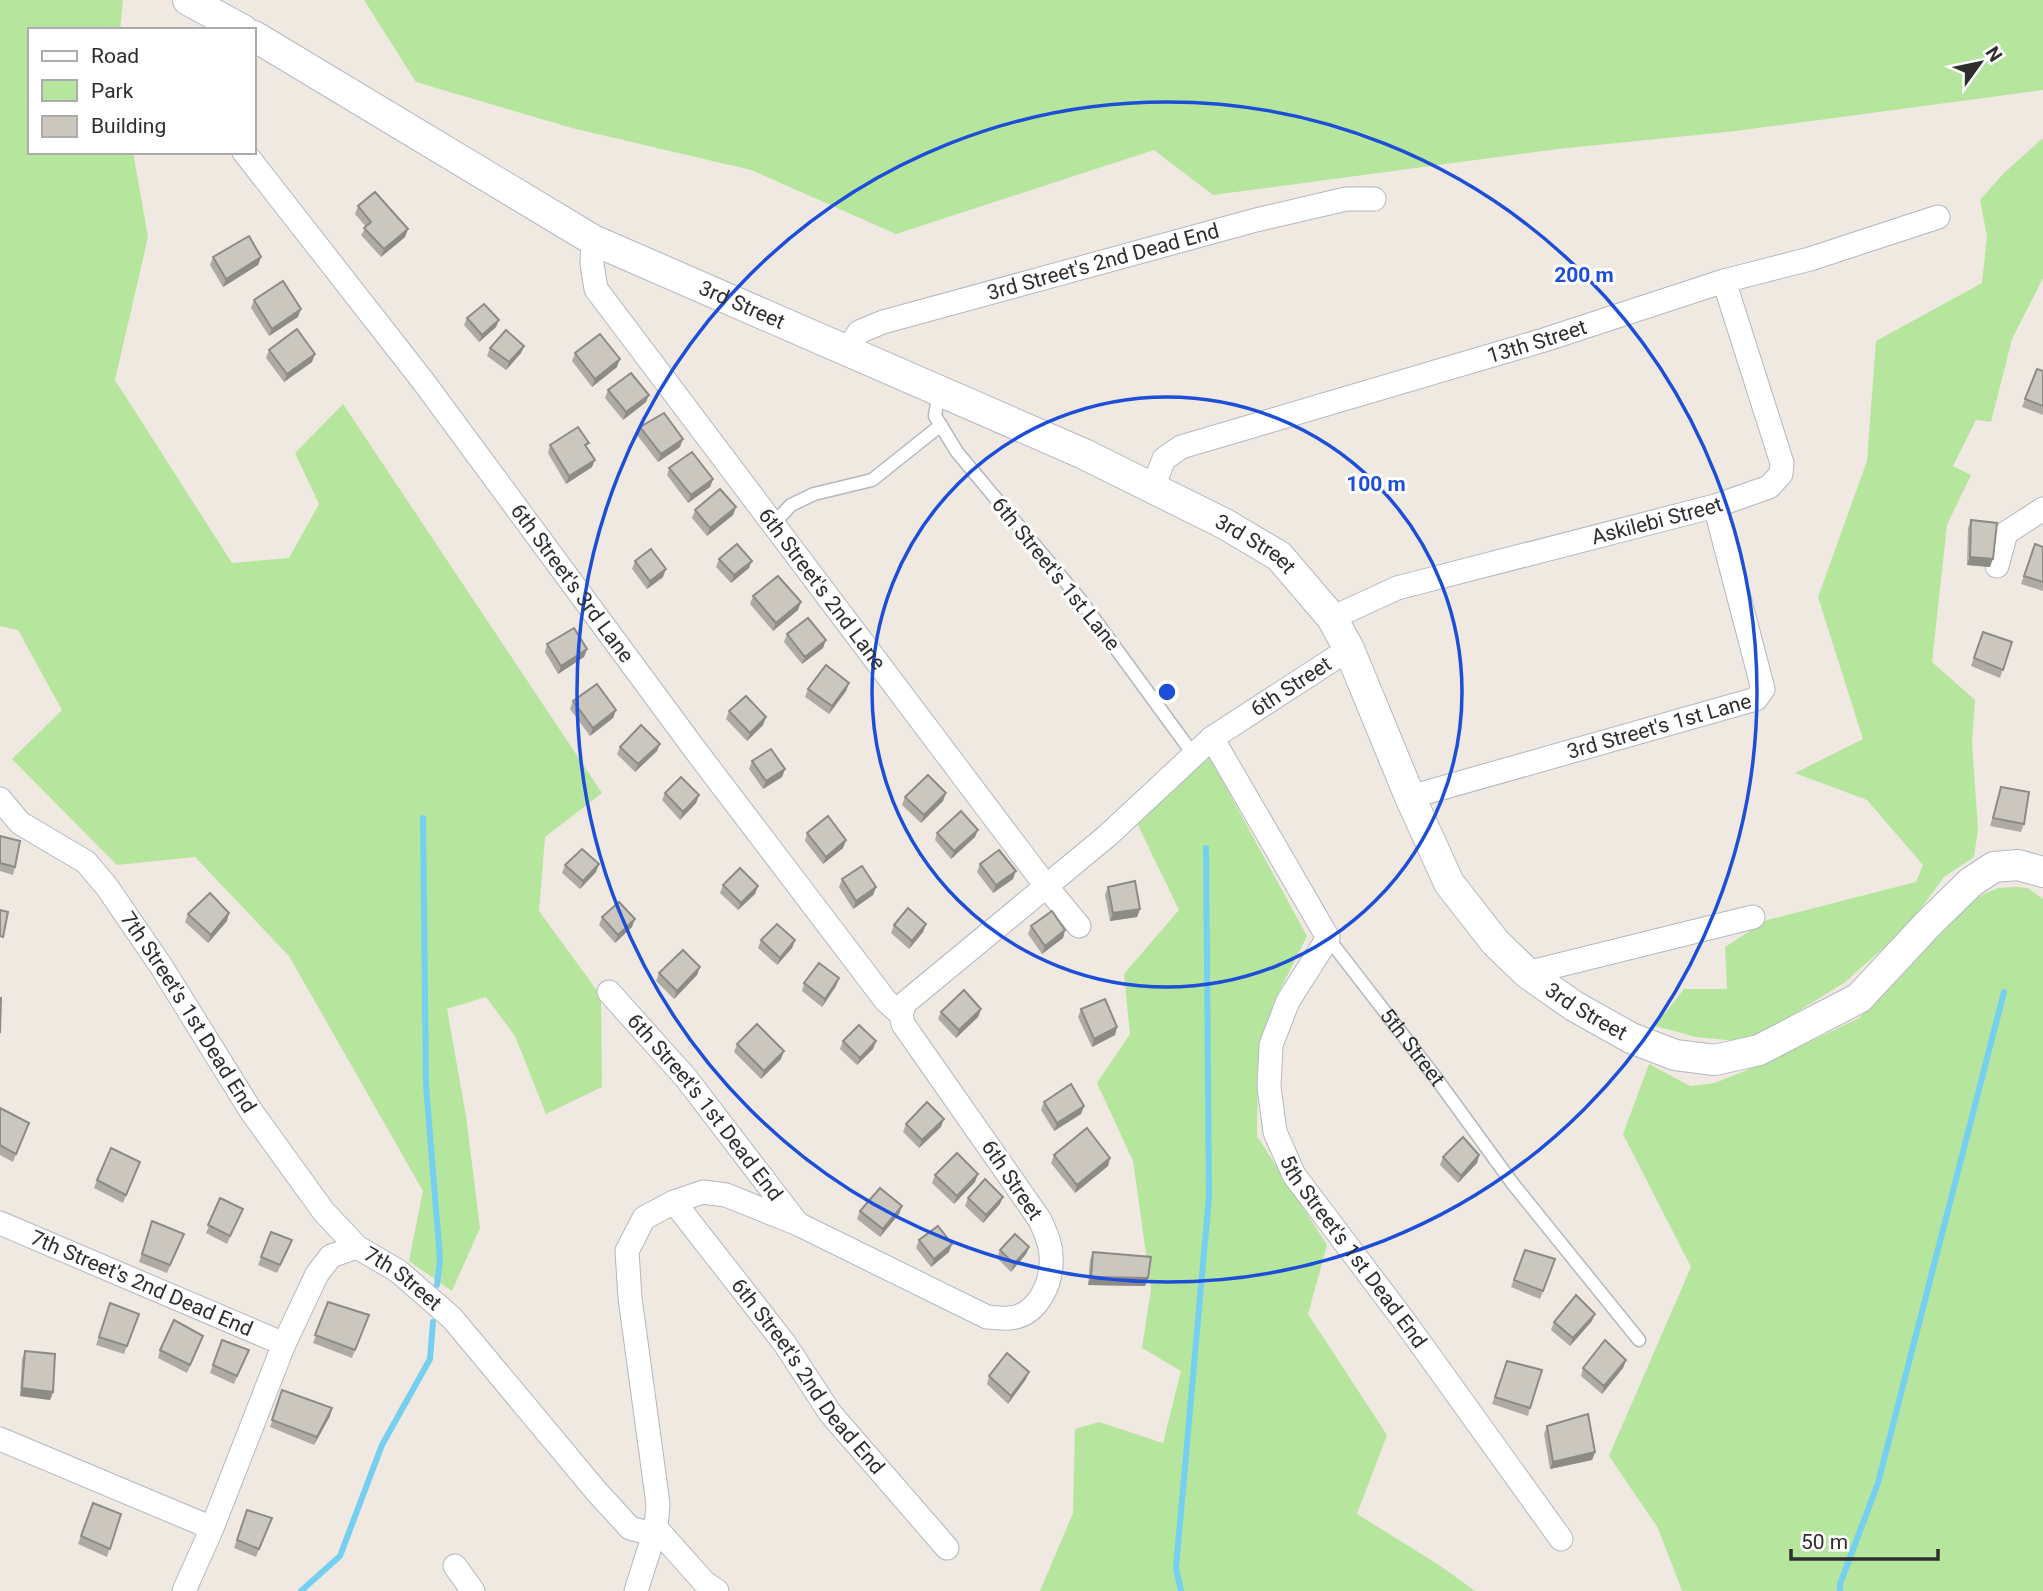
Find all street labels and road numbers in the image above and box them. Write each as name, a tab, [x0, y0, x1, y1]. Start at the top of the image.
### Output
street label: 3rd Street's 2nd Dead End	[984, 219, 1222, 305]
street label: 3rd Street	[695, 276, 789, 334]
street label: 13th Street	[1484, 315, 1590, 368]
street label: Askilebi Street	[1589, 492, 1726, 549]
street label: 6th Street's 1st Lane	[987, 493, 1125, 655]
street label: 6th Street's 3rd Lane	[506, 499, 639, 667]
street label: 6th Street's 2nd Lane	[754, 504, 891, 674]
street label: 3rd Street	[1211, 509, 1301, 578]
street label: 6th Street	[1246, 652, 1336, 721]
street label: 3rd Street's 1st Lane	[1564, 689, 1754, 764]
street label: 7th Street's 1st Dead End	[116, 907, 261, 1117]
street label: 3rd Street	[1541, 978, 1631, 1045]
street label: 5th Street	[1375, 1004, 1450, 1091]
street label: 6th Street's 1st Dead End	[622, 1009, 787, 1205]
street label: 6th Street	[977, 1136, 1047, 1224]
street label: 5th Street's 1st Dead End	[1275, 1152, 1432, 1353]
street label: 7th Street's 2nd Dead End	[27, 1225, 256, 1341]
street label: 7th Street	[360, 1242, 446, 1315]
street label: 6th Street's 2nd Dead End	[726, 1274, 889, 1479]

